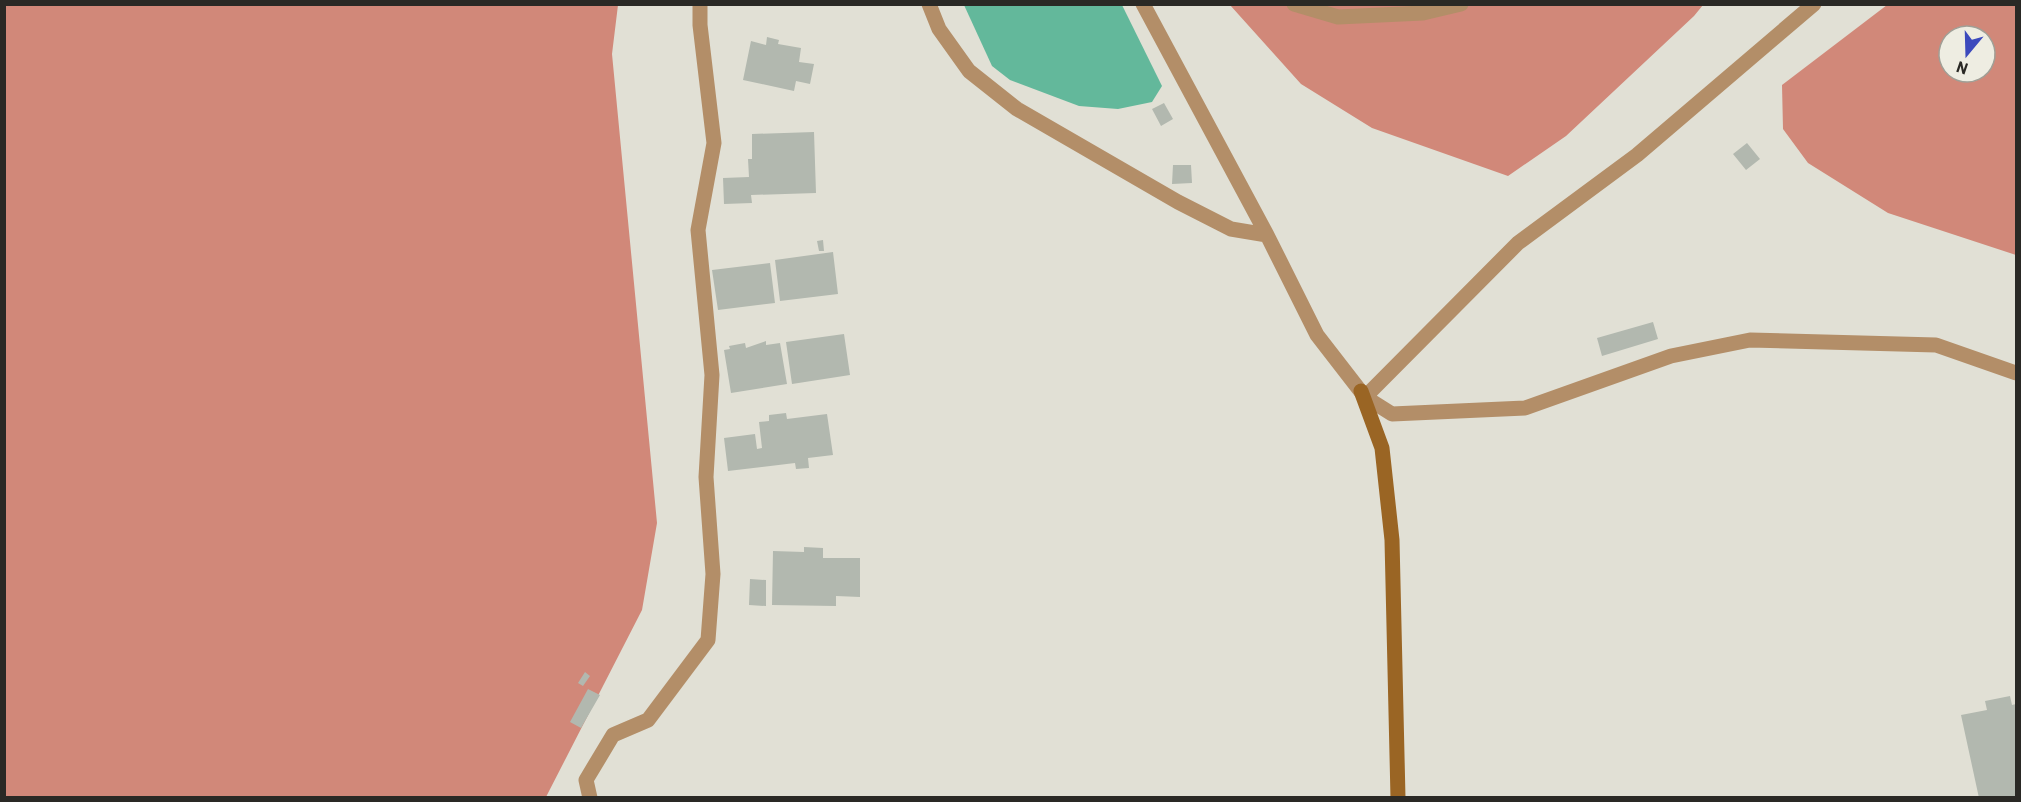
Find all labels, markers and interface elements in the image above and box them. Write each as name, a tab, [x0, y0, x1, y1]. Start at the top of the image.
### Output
north arrow	[1937, 24, 1997, 84]
text: N	[1954, 58, 1970, 79]

